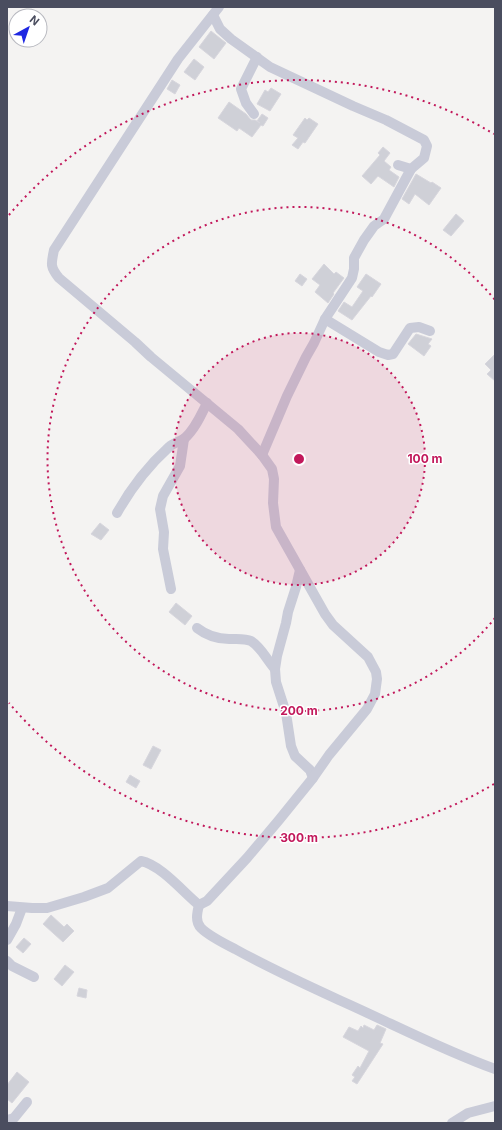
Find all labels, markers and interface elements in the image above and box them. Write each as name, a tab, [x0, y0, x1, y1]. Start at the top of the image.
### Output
north arrow	[8, 8, 48, 48]
text: N	[27, 12, 42, 28]
text: 100 m	[407, 451, 443, 466]
centre of rings	[292, 452, 306, 466]
text: 200 m	[280, 703, 318, 718]
text: 300 m	[280, 830, 318, 845]

